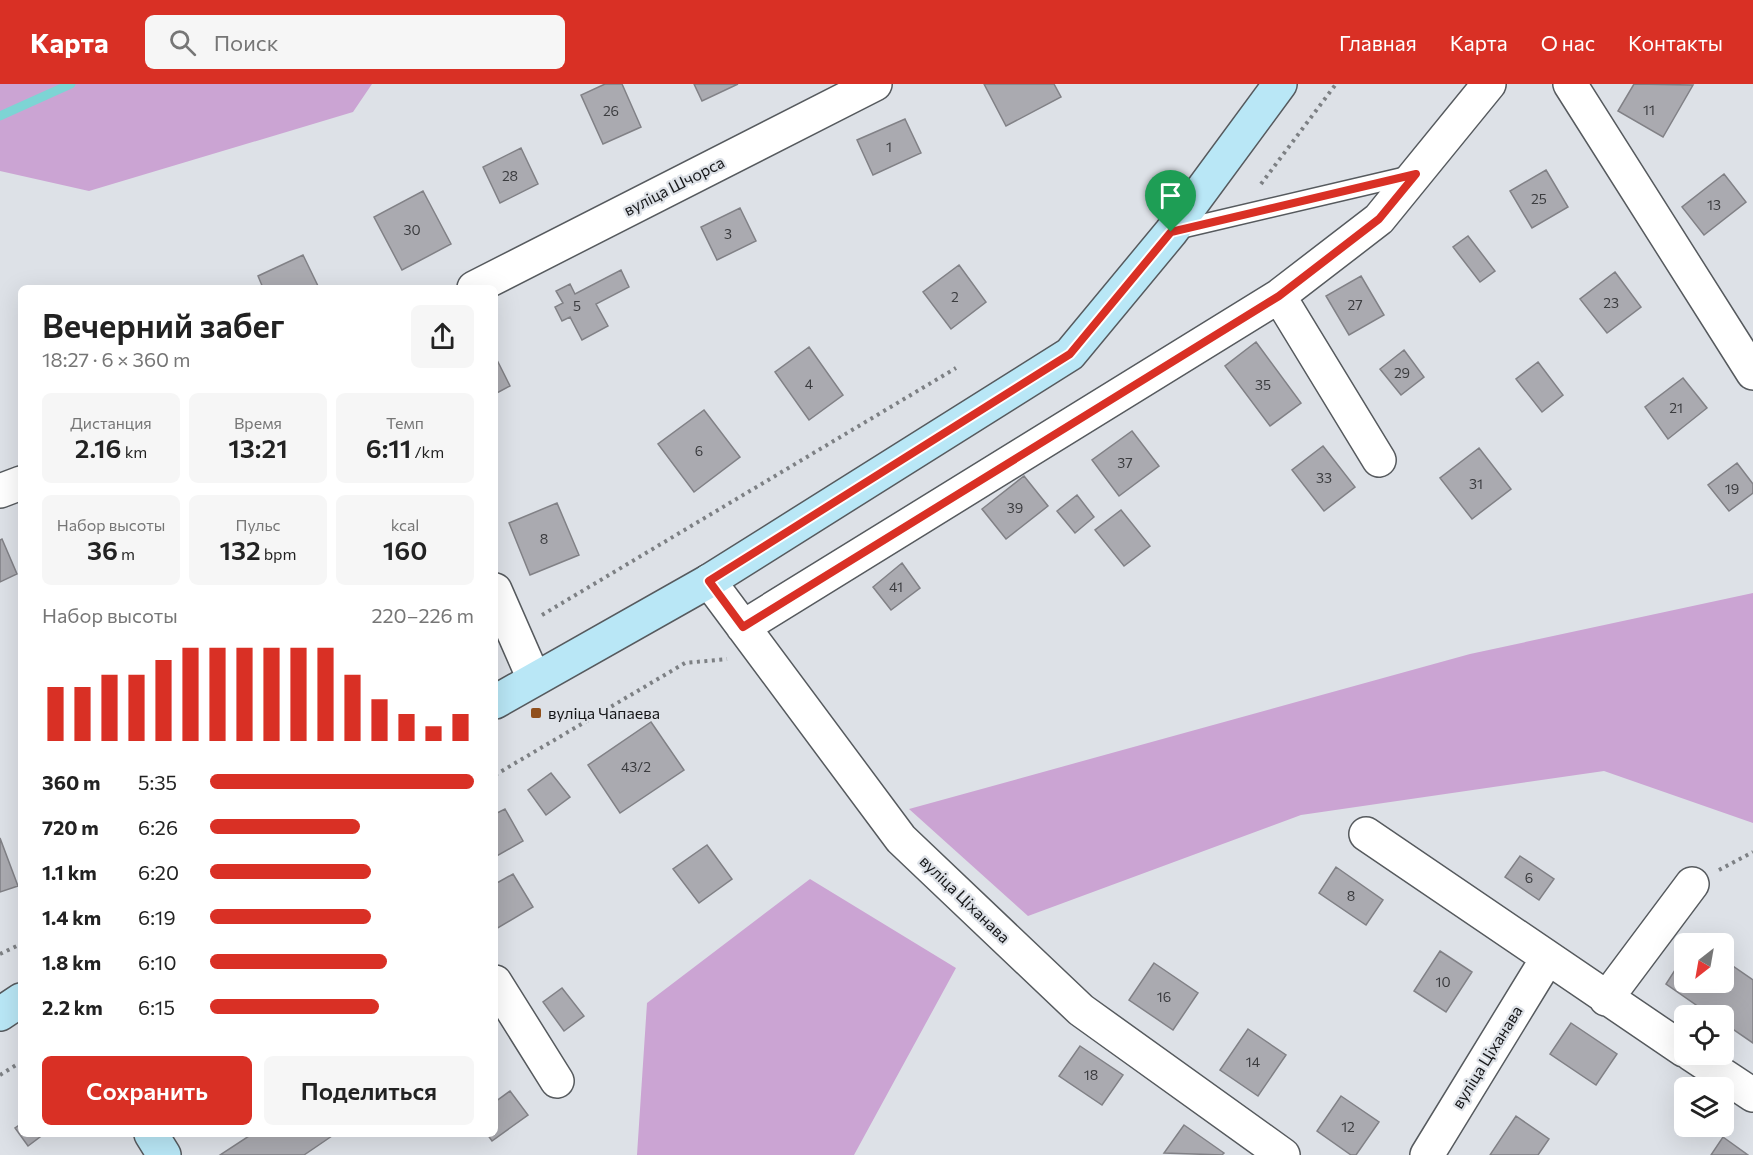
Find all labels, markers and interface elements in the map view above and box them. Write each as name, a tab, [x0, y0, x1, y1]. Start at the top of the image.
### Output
search box	[145, 15, 565, 69]
text: Карта	[30, 25, 109, 59]
icon: search	[166, 26, 199, 59]
text: Поиск	[214, 29, 278, 56]
text: Главная	[1339, 30, 1417, 55]
text: Карта	[1450, 30, 1508, 55]
text: О нас	[1541, 30, 1595, 55]
text: Контакты	[1628, 30, 1723, 55]
house number: 11	[1643, 101, 1655, 118]
house number: 26	[603, 102, 619, 119]
house number: 1	[886, 138, 892, 155]
street label: вуліца Шчорса	[620, 152, 727, 219]
house number: 28	[502, 167, 518, 184]
pin	[1145, 170, 1196, 232]
icon: arrive	[1154, 179, 1187, 212]
house number: 25	[1531, 190, 1547, 207]
house number: 13	[1707, 196, 1721, 213]
house number: 30	[403, 221, 421, 238]
house number: 3	[724, 225, 732, 242]
house number: 2	[951, 288, 959, 305]
house number: 23	[1603, 294, 1619, 311]
house number: 27	[1347, 296, 1363, 313]
house number: 5	[573, 297, 581, 314]
text: Вечерний забег	[42, 304, 285, 345]
button: share	[411, 305, 474, 368]
text: 18:27 · 6 × 360 m	[42, 347, 190, 371]
house number: 29	[1394, 364, 1410, 381]
house number: 4	[805, 375, 814, 392]
house number: 35	[1255, 376, 1271, 393]
house number: 21	[1669, 399, 1683, 416]
text: Дистанция	[70, 413, 152, 432]
text: Время	[234, 413, 282, 432]
text: Темп	[386, 413, 424, 432]
text: 2.16	[75, 432, 122, 463]
text: 13:21	[228, 432, 288, 463]
text: 6:11	[366, 432, 411, 463]
text: km	[122, 442, 147, 461]
text: /km	[411, 442, 444, 461]
house number: 6	[695, 442, 703, 459]
house number: 37	[1117, 454, 1133, 471]
house number: 33	[1316, 469, 1332, 486]
house number: 31	[1469, 475, 1483, 492]
house number: 19	[1725, 480, 1739, 497]
house number: 39	[1007, 499, 1023, 516]
text: Набор высоты	[57, 515, 165, 534]
text: Пульс	[235, 515, 281, 534]
text: kcal	[391, 515, 419, 534]
house number: 8	[540, 530, 548, 547]
text: 36	[87, 534, 118, 565]
text: 132	[219, 534, 261, 565]
text: 160	[383, 534, 427, 565]
text: m	[118, 544, 135, 563]
text: bpm	[261, 544, 297, 563]
house number: 41	[889, 578, 903, 595]
text: Набор высоты	[42, 603, 178, 627]
text: 220–226 m	[371, 603, 474, 627]
place label: вуліца Чапаева	[548, 703, 660, 722]
marker: вуліца Чапаева	[529, 706, 543, 720]
house number: 43/2	[621, 758, 651, 775]
text: 360 m	[42, 770, 101, 794]
text: 5:35	[138, 770, 177, 794]
text: 720 m	[42, 815, 99, 839]
text: 6:26	[138, 815, 178, 839]
street label: вуліца Ціханава	[916, 851, 1014, 946]
text: 1.1 km	[42, 860, 97, 884]
text: 6:20	[138, 860, 179, 884]
house number: 6	[1525, 869, 1533, 886]
house number: 8	[1347, 887, 1355, 904]
text: 1.4 km	[42, 905, 101, 929]
text: 6:19	[138, 905, 176, 929]
north arrow	[1674, 933, 1734, 993]
map controls	[1674, 933, 1734, 1137]
text: 1.8 km	[42, 950, 101, 974]
text: 6:10	[138, 950, 176, 974]
house number: 10	[1435, 973, 1451, 990]
house number: 16	[1157, 988, 1171, 1005]
text: 2.2 km	[42, 995, 103, 1019]
text: 6:15	[138, 995, 175, 1019]
street label: вуліца Ціханава	[1447, 1002, 1526, 1112]
button: locate	[1674, 1005, 1734, 1065]
house number: 14	[1246, 1053, 1261, 1070]
button: Сохранить	[42, 1056, 252, 1125]
button: Поделиться	[264, 1056, 474, 1125]
house number: 18	[1084, 1066, 1098, 1083]
button: layers	[1674, 1077, 1734, 1137]
house number: 12	[1341, 1118, 1355, 1135]

